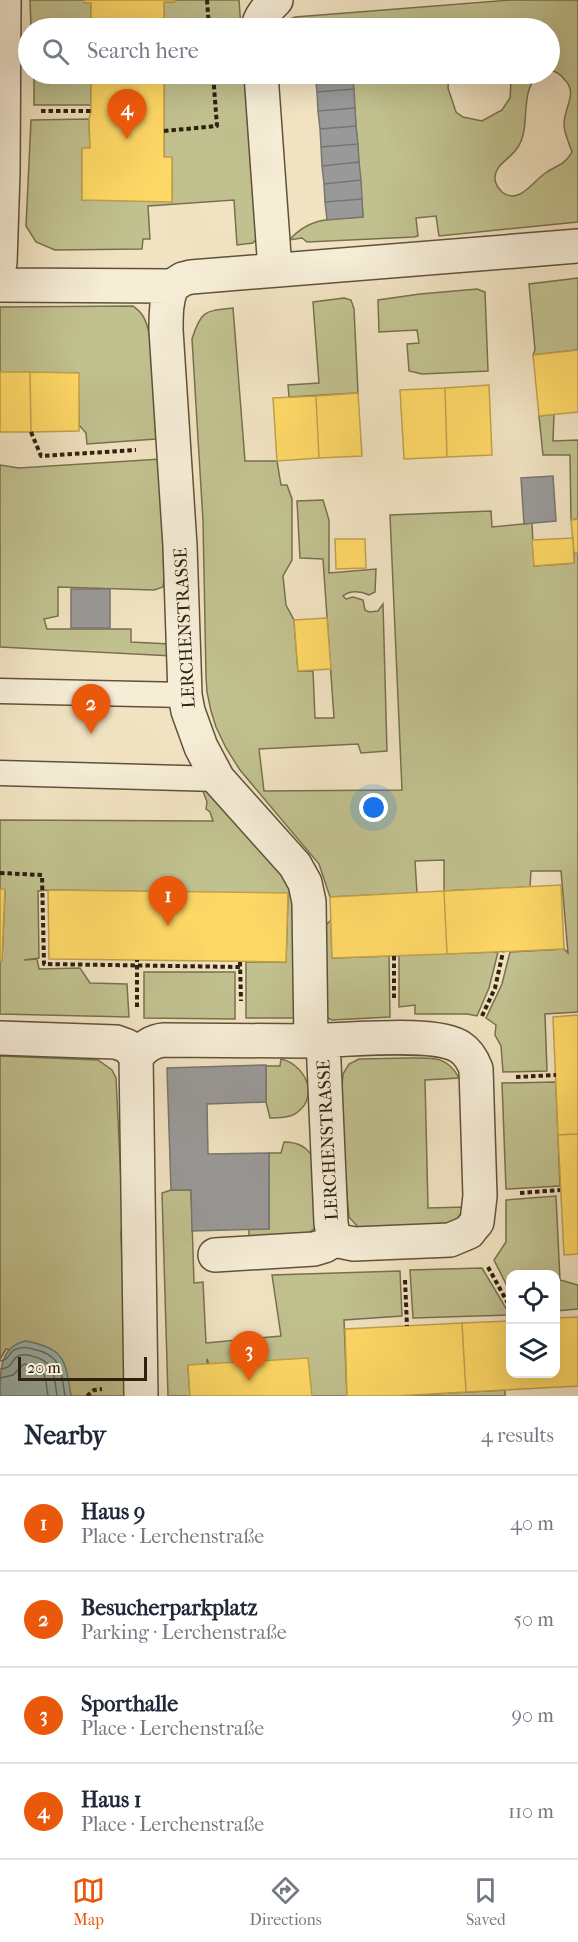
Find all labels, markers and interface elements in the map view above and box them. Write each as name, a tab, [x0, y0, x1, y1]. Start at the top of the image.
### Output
search box	[18, 18, 560, 84]
icon: search	[39, 35, 72, 68]
text: Search here	[87, 38, 199, 64]
pin: 4	[108, 90, 146, 139]
street label: LERCHENSTRASSE	[170, 547, 200, 709]
pin: 2	[72, 684, 110, 734]
your location	[359, 793, 388, 822]
pin: 1	[148, 876, 188, 926]
street label: LERCHENSTRASSE	[313, 1059, 343, 1221]
map controls	[506, 1270, 560, 1378]
button: locate	[506, 1270, 560, 1324]
button: layers	[506, 1324, 560, 1378]
pin: 3	[230, 1332, 268, 1381]
scale bar	[18, 1354, 147, 1382]
text: 20 m	[27, 1358, 61, 1377]
text: Nearby	[24, 1420, 106, 1451]
text: 4 results	[481, 1424, 554, 1447]
text: Haus 9	[81, 1499, 145, 1525]
text: 1	[40, 1512, 47, 1535]
text: 40 m	[510, 1512, 554, 1535]
text: Place · Lerchenstraße	[81, 1525, 264, 1548]
text: Besucherparkplatz	[81, 1595, 258, 1621]
text: 2	[38, 1608, 49, 1631]
text: 50 m	[513, 1608, 554, 1631]
text: Parking · Lerchenstraße	[81, 1621, 287, 1644]
text: Sporthalle	[81, 1691, 178, 1717]
text: 3	[39, 1704, 48, 1727]
text: 90 m	[512, 1704, 554, 1727]
text: Place · Lerchenstraße	[81, 1717, 264, 1740]
text: Haus 1	[81, 1787, 142, 1813]
text: 4	[38, 1800, 49, 1823]
text: 110 m	[508, 1800, 554, 1823]
text: Place · Lerchenstraße	[81, 1813, 264, 1836]
tab: Map	[72, 1874, 105, 1929]
tab: Directions	[250, 1874, 322, 1929]
tab: Saved	[466, 1874, 506, 1929]

